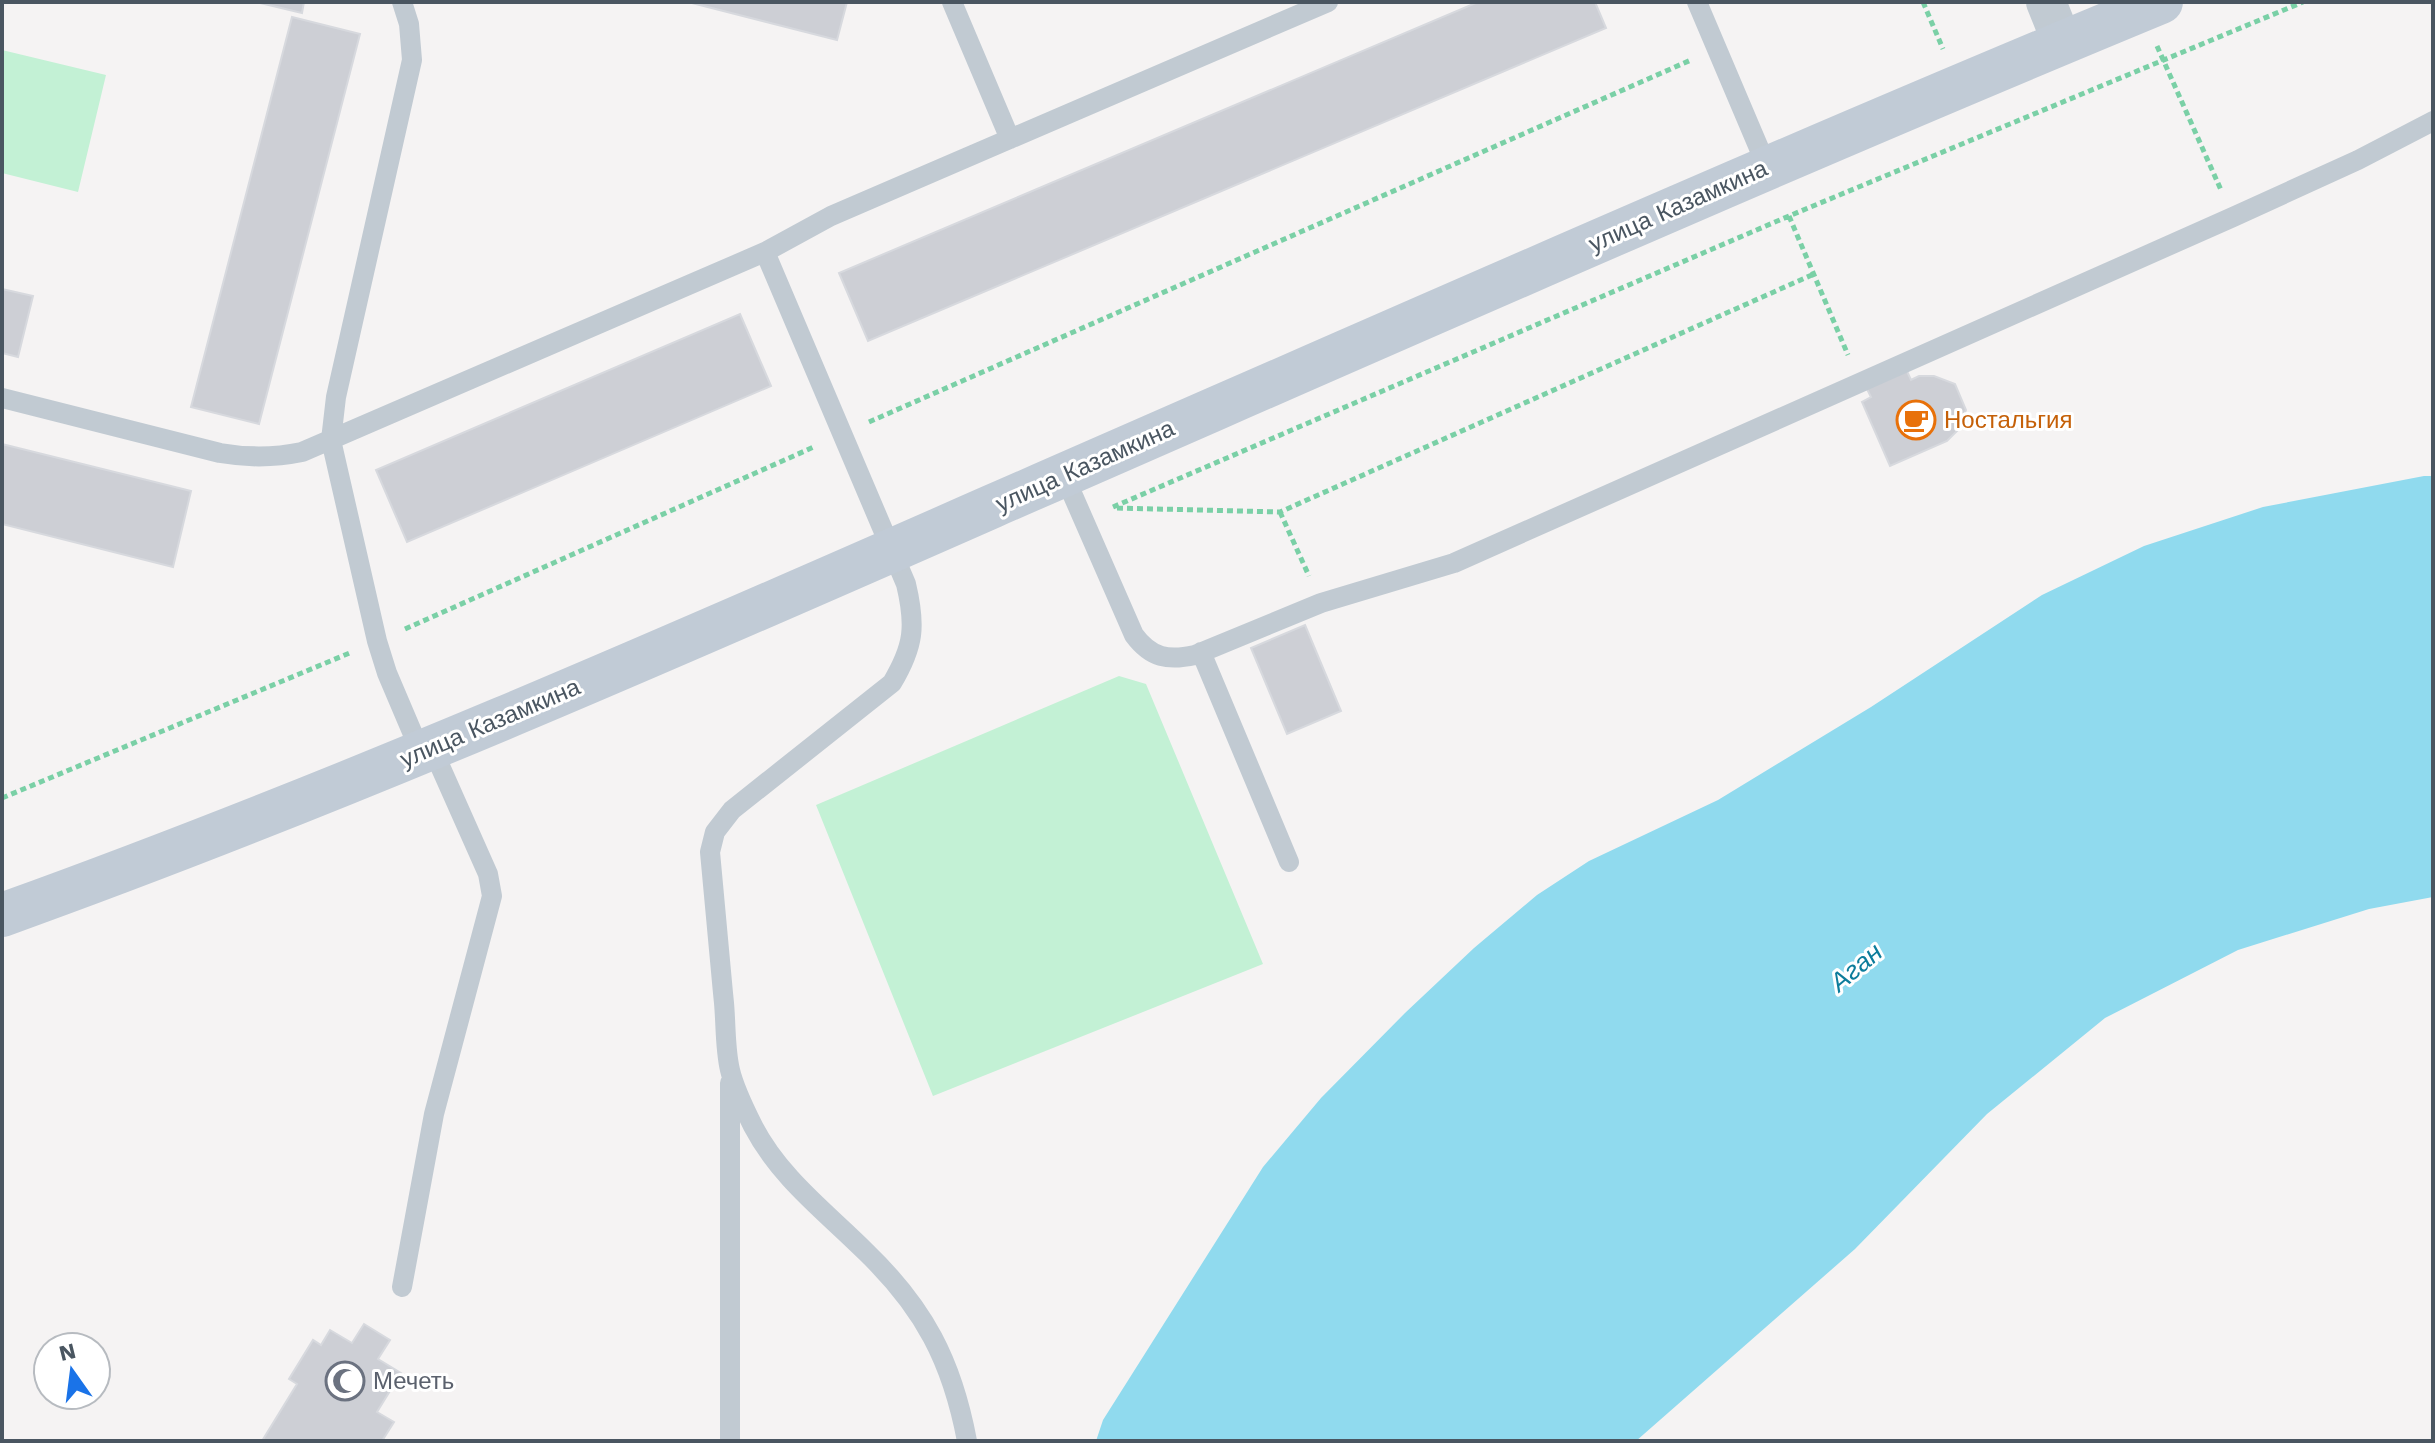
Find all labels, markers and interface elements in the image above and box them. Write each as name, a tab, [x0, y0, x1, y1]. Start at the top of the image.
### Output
street label: улица Казамкина	[1584, 154, 1772, 258]
cafe icon: Ностальгия	[1895, 399, 1937, 441]
place label: Ностальгия	[1944, 406, 2072, 434]
street label: улица Казамкина	[991, 414, 1179, 518]
street label: улица Казамкина	[396, 672, 585, 774]
water label: Аган	[1822, 937, 1888, 999]
north arrow	[32, 1331, 112, 1411]
text: N	[56, 1338, 78, 1366]
mosque icon: Мечеть	[324, 1360, 366, 1402]
place label: Мечеть	[373, 1367, 454, 1395]

